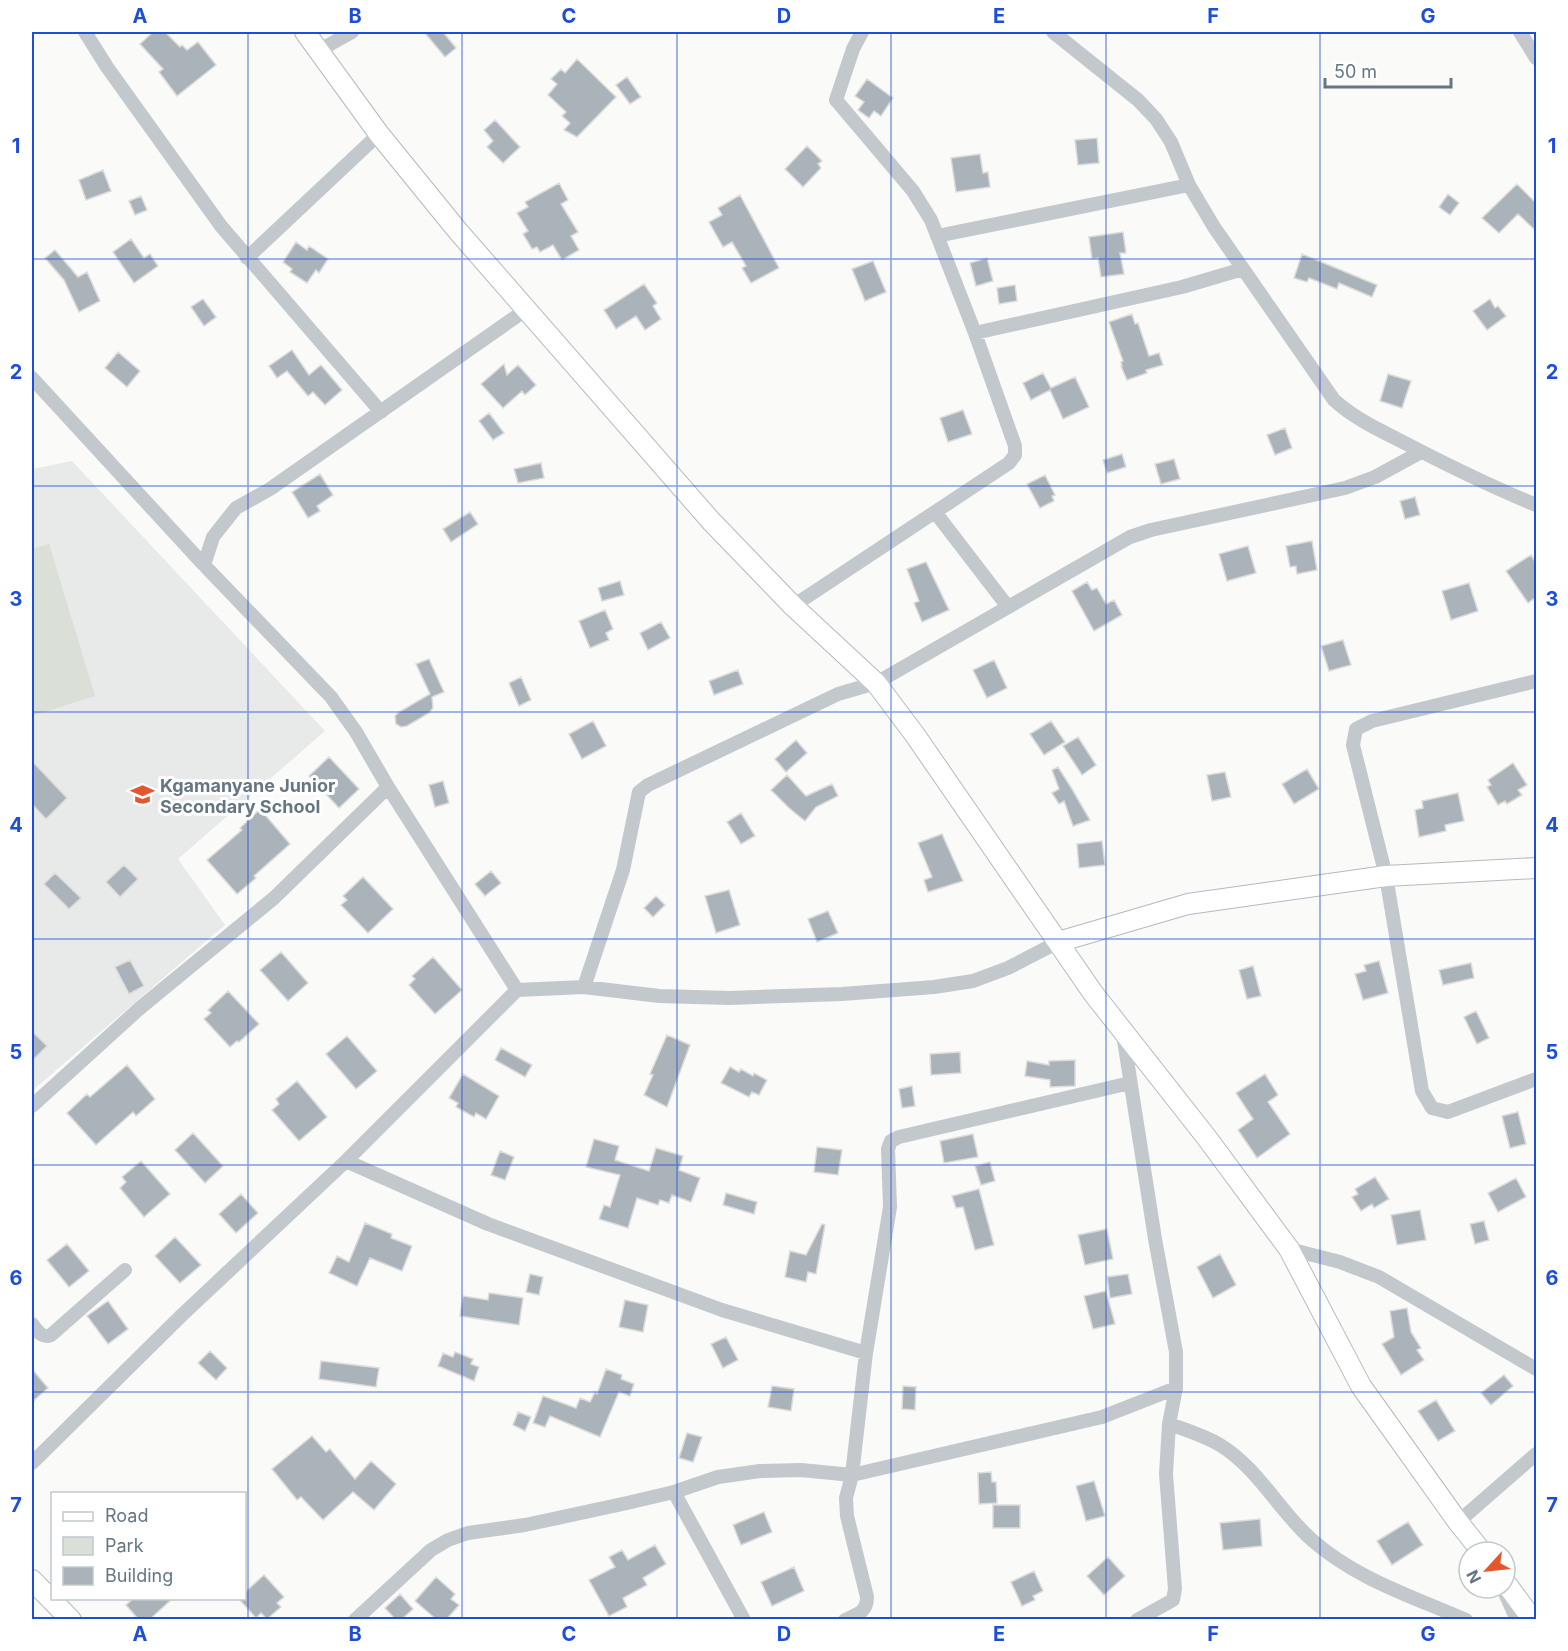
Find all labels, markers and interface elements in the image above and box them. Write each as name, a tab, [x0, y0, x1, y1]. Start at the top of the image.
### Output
text: A	[133, 4, 148, 28]
text: B	[348, 4, 362, 28]
text: C	[562, 4, 576, 28]
text: D	[777, 4, 791, 28]
text: E	[993, 4, 1005, 28]
text: F	[1207, 4, 1219, 28]
text: G	[1420, 4, 1436, 28]
scale bar	[1325, 51, 1451, 89]
text: 50 m	[1334, 61, 1377, 82]
text: 1	[12, 134, 20, 158]
text: 1	[1548, 134, 1556, 158]
text: 2	[10, 360, 22, 384]
text: 2	[1546, 360, 1558, 384]
text: 3	[10, 587, 22, 611]
text: 3	[1546, 587, 1558, 611]
place label: Kgamanyane Junior Secondary School	[160, 775, 335, 817]
school or university icon: Kgamanyane Junior Secondary School	[129, 782, 155, 808]
text: 4	[9, 813, 23, 837]
text: 4	[1545, 813, 1559, 837]
text: 5	[10, 1040, 22, 1064]
text: 5	[1546, 1040, 1558, 1064]
text: 6	[10, 1266, 23, 1290]
text: 6	[1546, 1266, 1559, 1290]
legend	[51, 1492, 246, 1600]
text: 7	[10, 1493, 22, 1517]
text: 7	[1546, 1493, 1558, 1517]
text: Road	[105, 1505, 148, 1526]
text: Park	[105, 1535, 144, 1556]
north arrow	[1457, 1540, 1517, 1600]
text: Building	[105, 1565, 173, 1586]
text: N	[1462, 1567, 1485, 1587]
text: A	[133, 1622, 148, 1646]
text: B	[348, 1622, 362, 1646]
text: C	[562, 1622, 576, 1646]
text: D	[777, 1622, 791, 1646]
text: E	[993, 1622, 1005, 1646]
text: F	[1207, 1622, 1219, 1646]
text: G	[1420, 1622, 1436, 1646]

